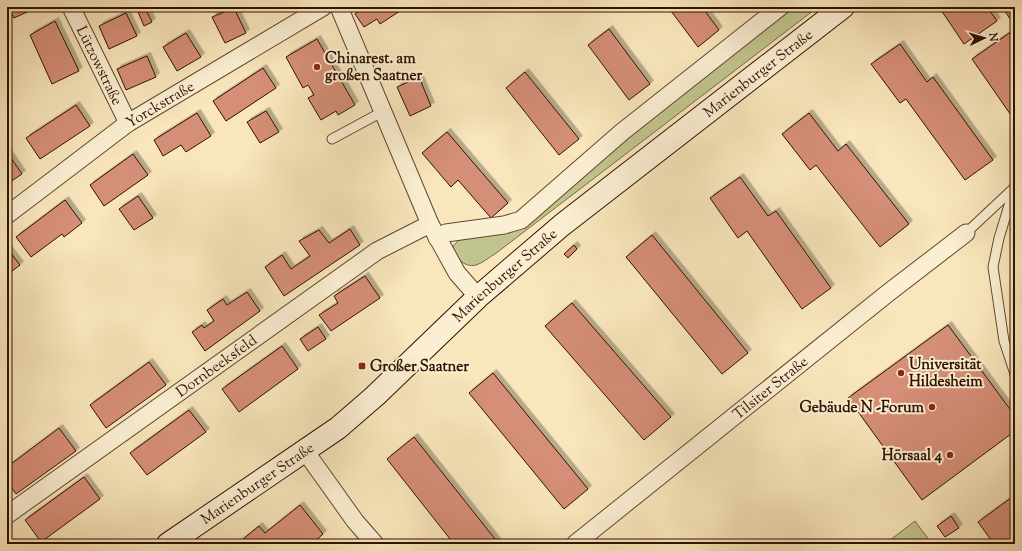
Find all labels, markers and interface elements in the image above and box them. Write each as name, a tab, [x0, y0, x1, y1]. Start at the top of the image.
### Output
north arrow	[964, 18, 1004, 58]
street label: Lützowstraße	[70, 23, 127, 109]
street label: Marienburger Straße	[700, 25, 818, 123]
text: N	[985, 31, 1001, 43]
place label: Chinarest. am großen Saatner	[325, 49, 423, 87]
marker: Chinarest. am großen Saatner	[312, 62, 322, 72]
street label: Yorckstraße	[122, 77, 199, 134]
street label: Marienburger Straße	[449, 224, 563, 328]
street label: Dornbeeksfeld	[172, 331, 262, 403]
street label: Tilsiter Straße	[729, 352, 813, 425]
place label: Universität Hildesheim	[909, 355, 983, 393]
place label: Großer Saatner	[370, 357, 469, 378]
marker: Großer Saatner	[357, 361, 367, 371]
marker: Universität Hildesheim	[896, 368, 906, 378]
place label: Gebäude N -Forum	[800, 398, 925, 419]
marker: Gebäude N -Forum	[927, 402, 937, 412]
street label: Marienburger Straße	[197, 438, 319, 531]
place label: Hörsaal 4	[882, 446, 942, 467]
marker: Hörsaal 4	[945, 450, 955, 460]

